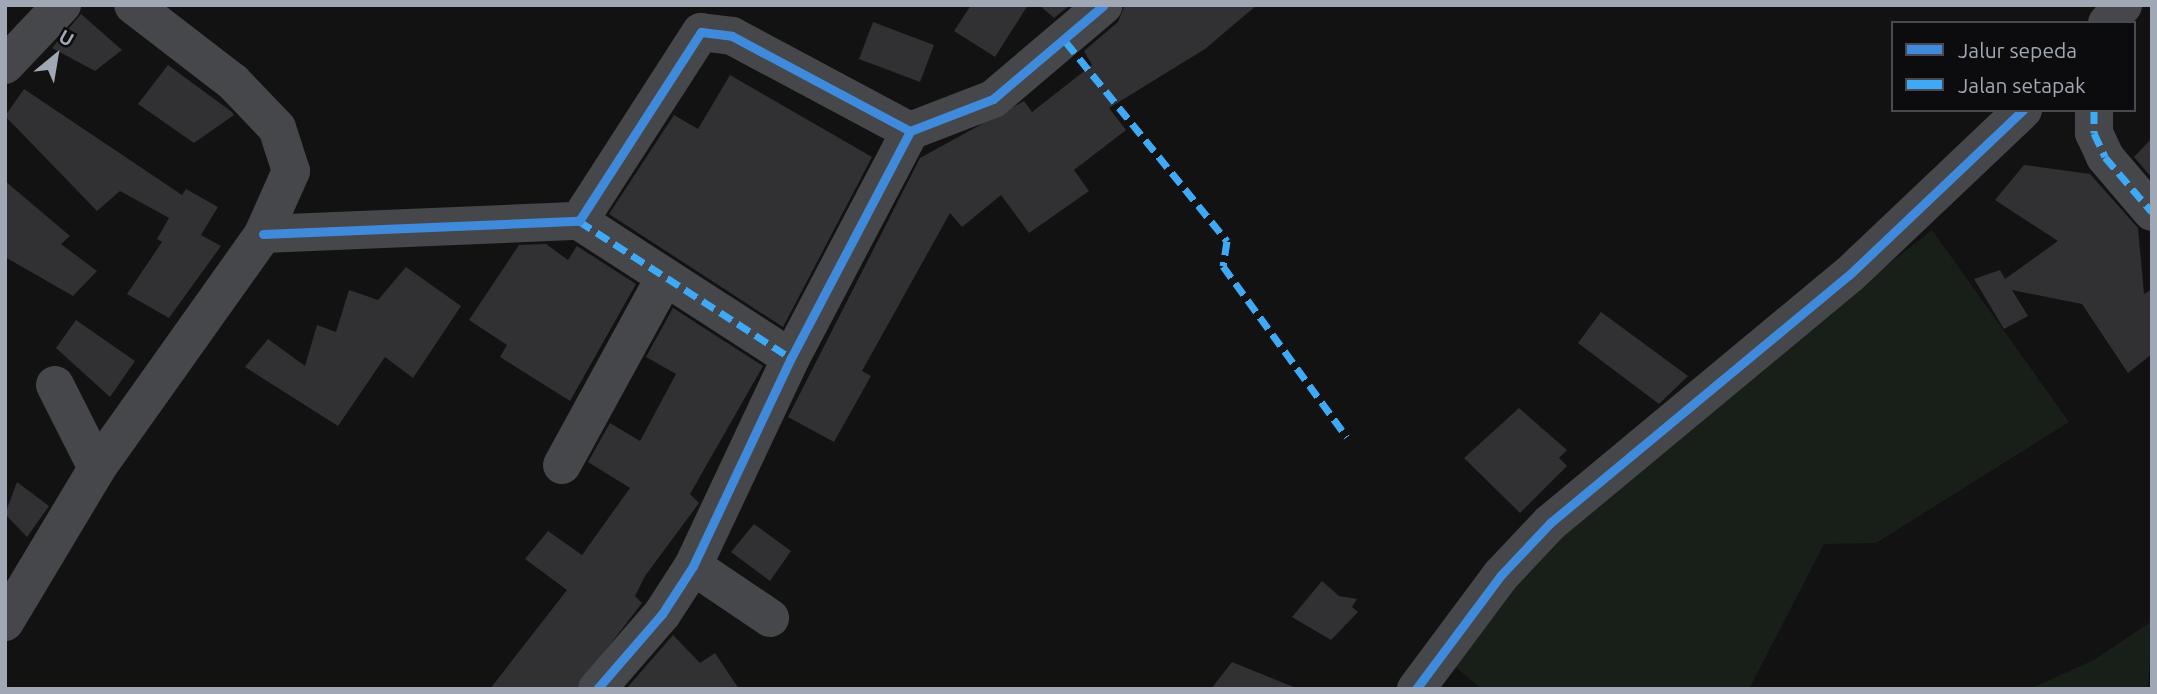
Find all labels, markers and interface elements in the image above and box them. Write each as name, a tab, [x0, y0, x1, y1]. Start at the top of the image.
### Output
north arrow	[21, 21, 91, 91]
legend	[1891, 21, 2136, 112]
text: U	[55, 25, 78, 51]
text: Jalur sepeda	[1958, 38, 2077, 62]
text: Jalan setapak	[1958, 73, 2086, 97]

